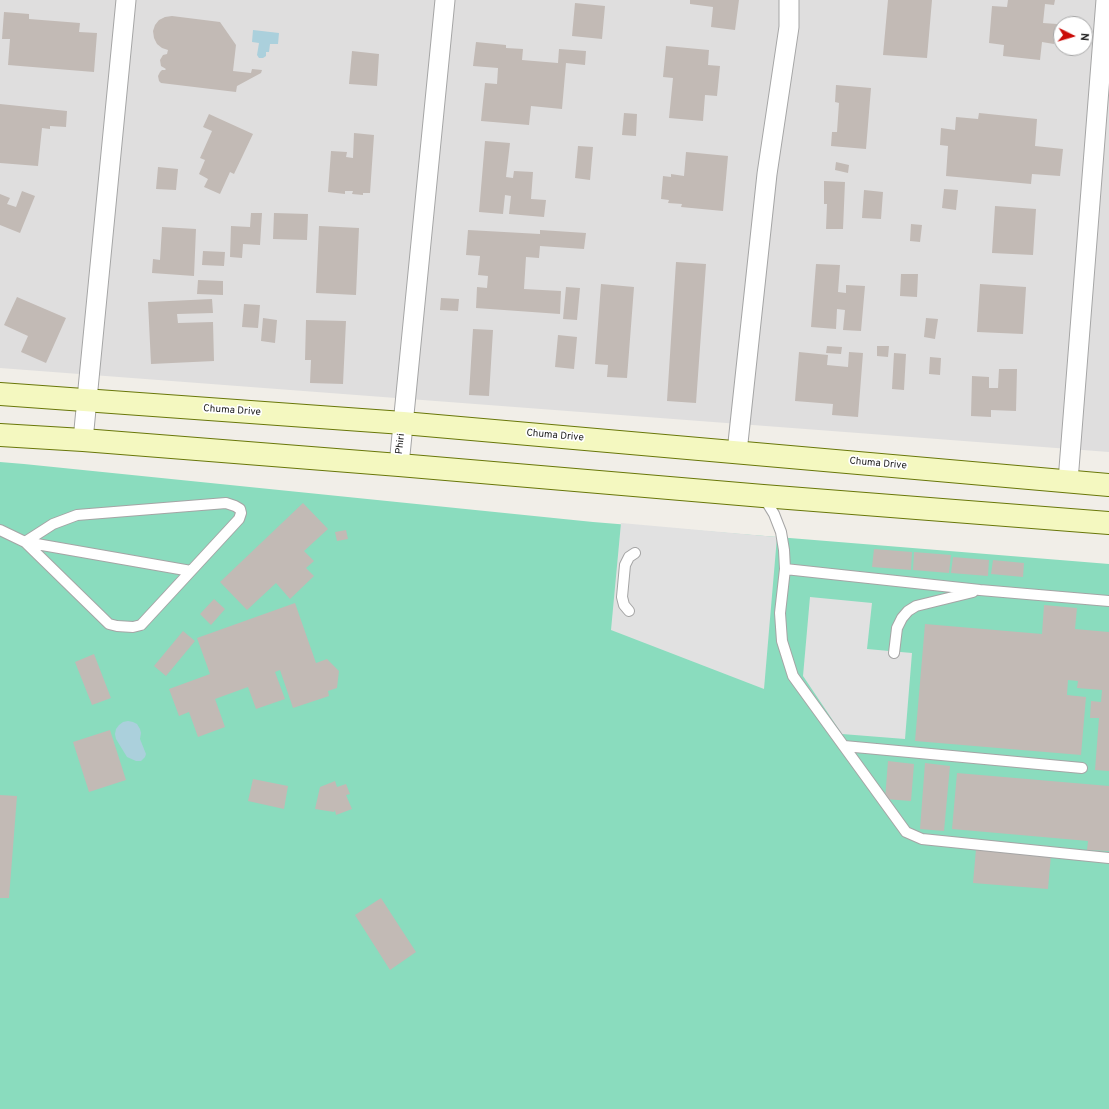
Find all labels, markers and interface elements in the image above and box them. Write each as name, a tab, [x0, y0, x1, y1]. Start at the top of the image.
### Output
north arrow	[1053, 16, 1093, 56]
text: N	[1077, 32, 1091, 42]
street label: Chuma Drive	[203, 403, 261, 419]
street label: Chuma Drive	[526, 428, 584, 444]
street label: Phiri	[394, 433, 408, 455]
street label: Chuma Drive	[849, 456, 907, 472]

